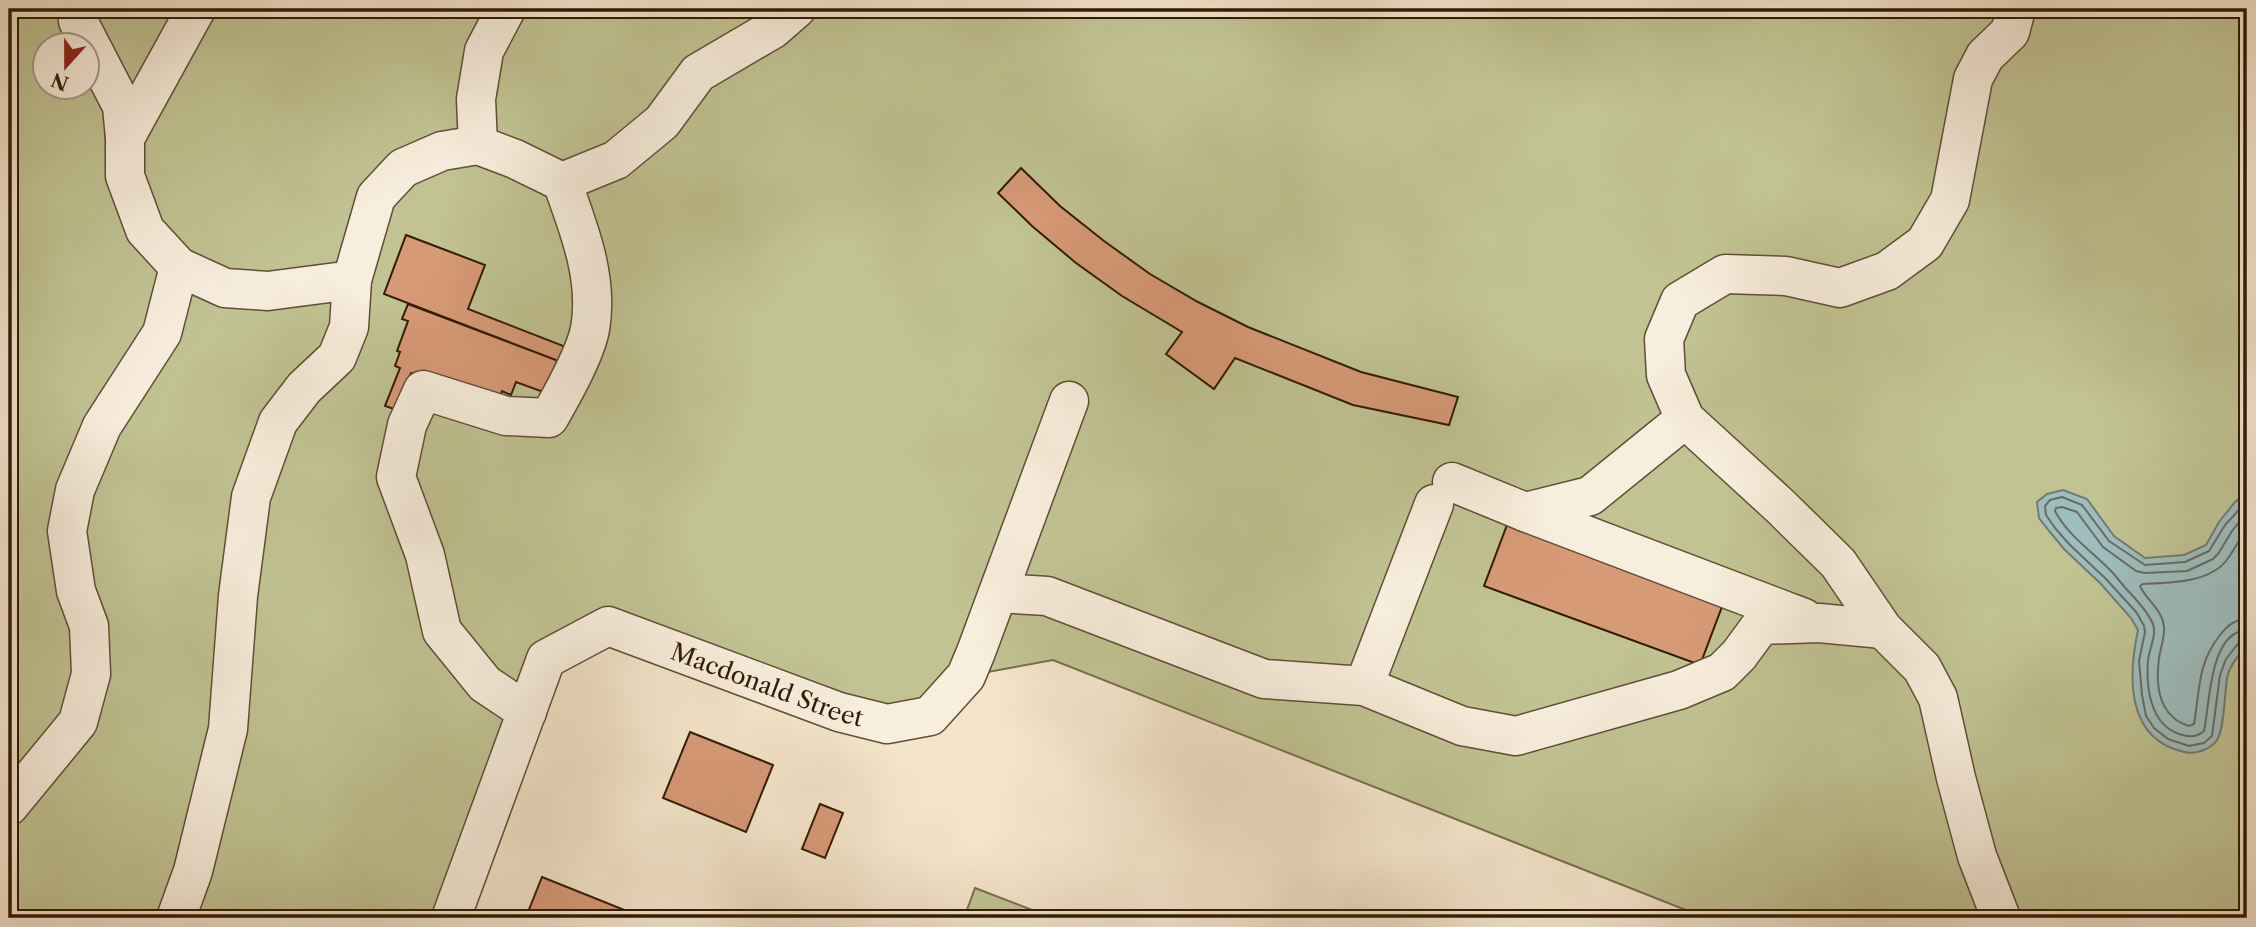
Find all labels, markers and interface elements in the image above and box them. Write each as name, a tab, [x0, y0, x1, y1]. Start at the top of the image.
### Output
north arrow	[32, 32, 102, 102]
text: N	[48, 68, 72, 95]
street label: Macdonald Street	[667, 636, 867, 732]

